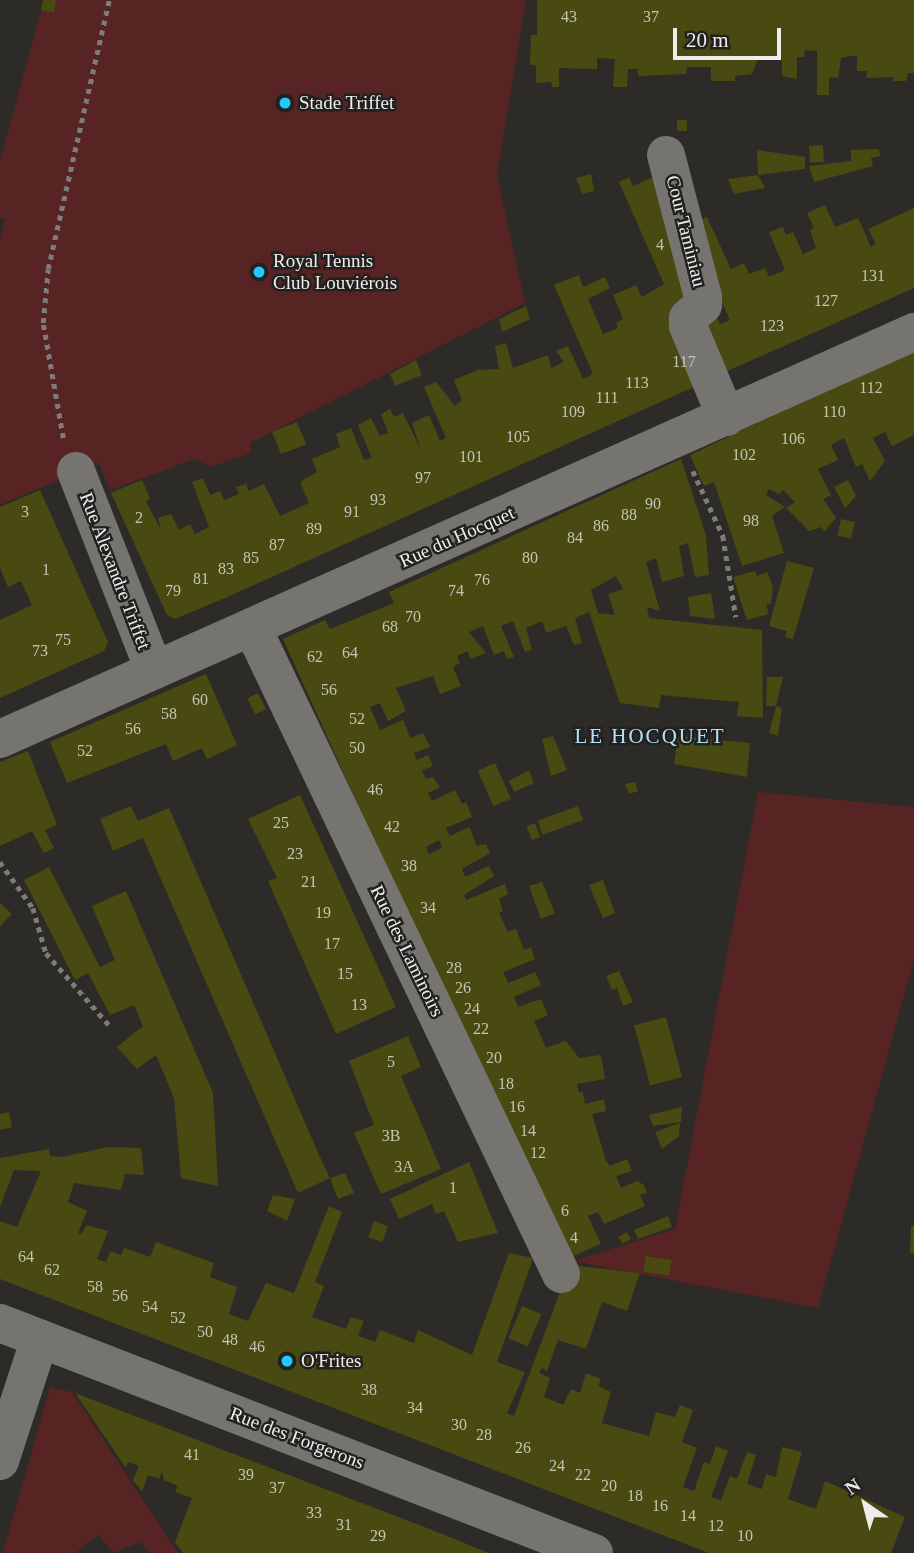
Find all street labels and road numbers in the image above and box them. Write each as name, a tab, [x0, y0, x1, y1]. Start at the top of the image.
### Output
street label: Cour Taminiau	[661, 173, 711, 289]
street label: Rue Alexandre Triffet	[74, 489, 156, 653]
street label: Rue du Hocquet	[396, 501, 518, 573]
street label: Rue des Laminoirs	[365, 882, 449, 1020]
street label: Rue des Forgerons	[227, 1402, 367, 1474]

